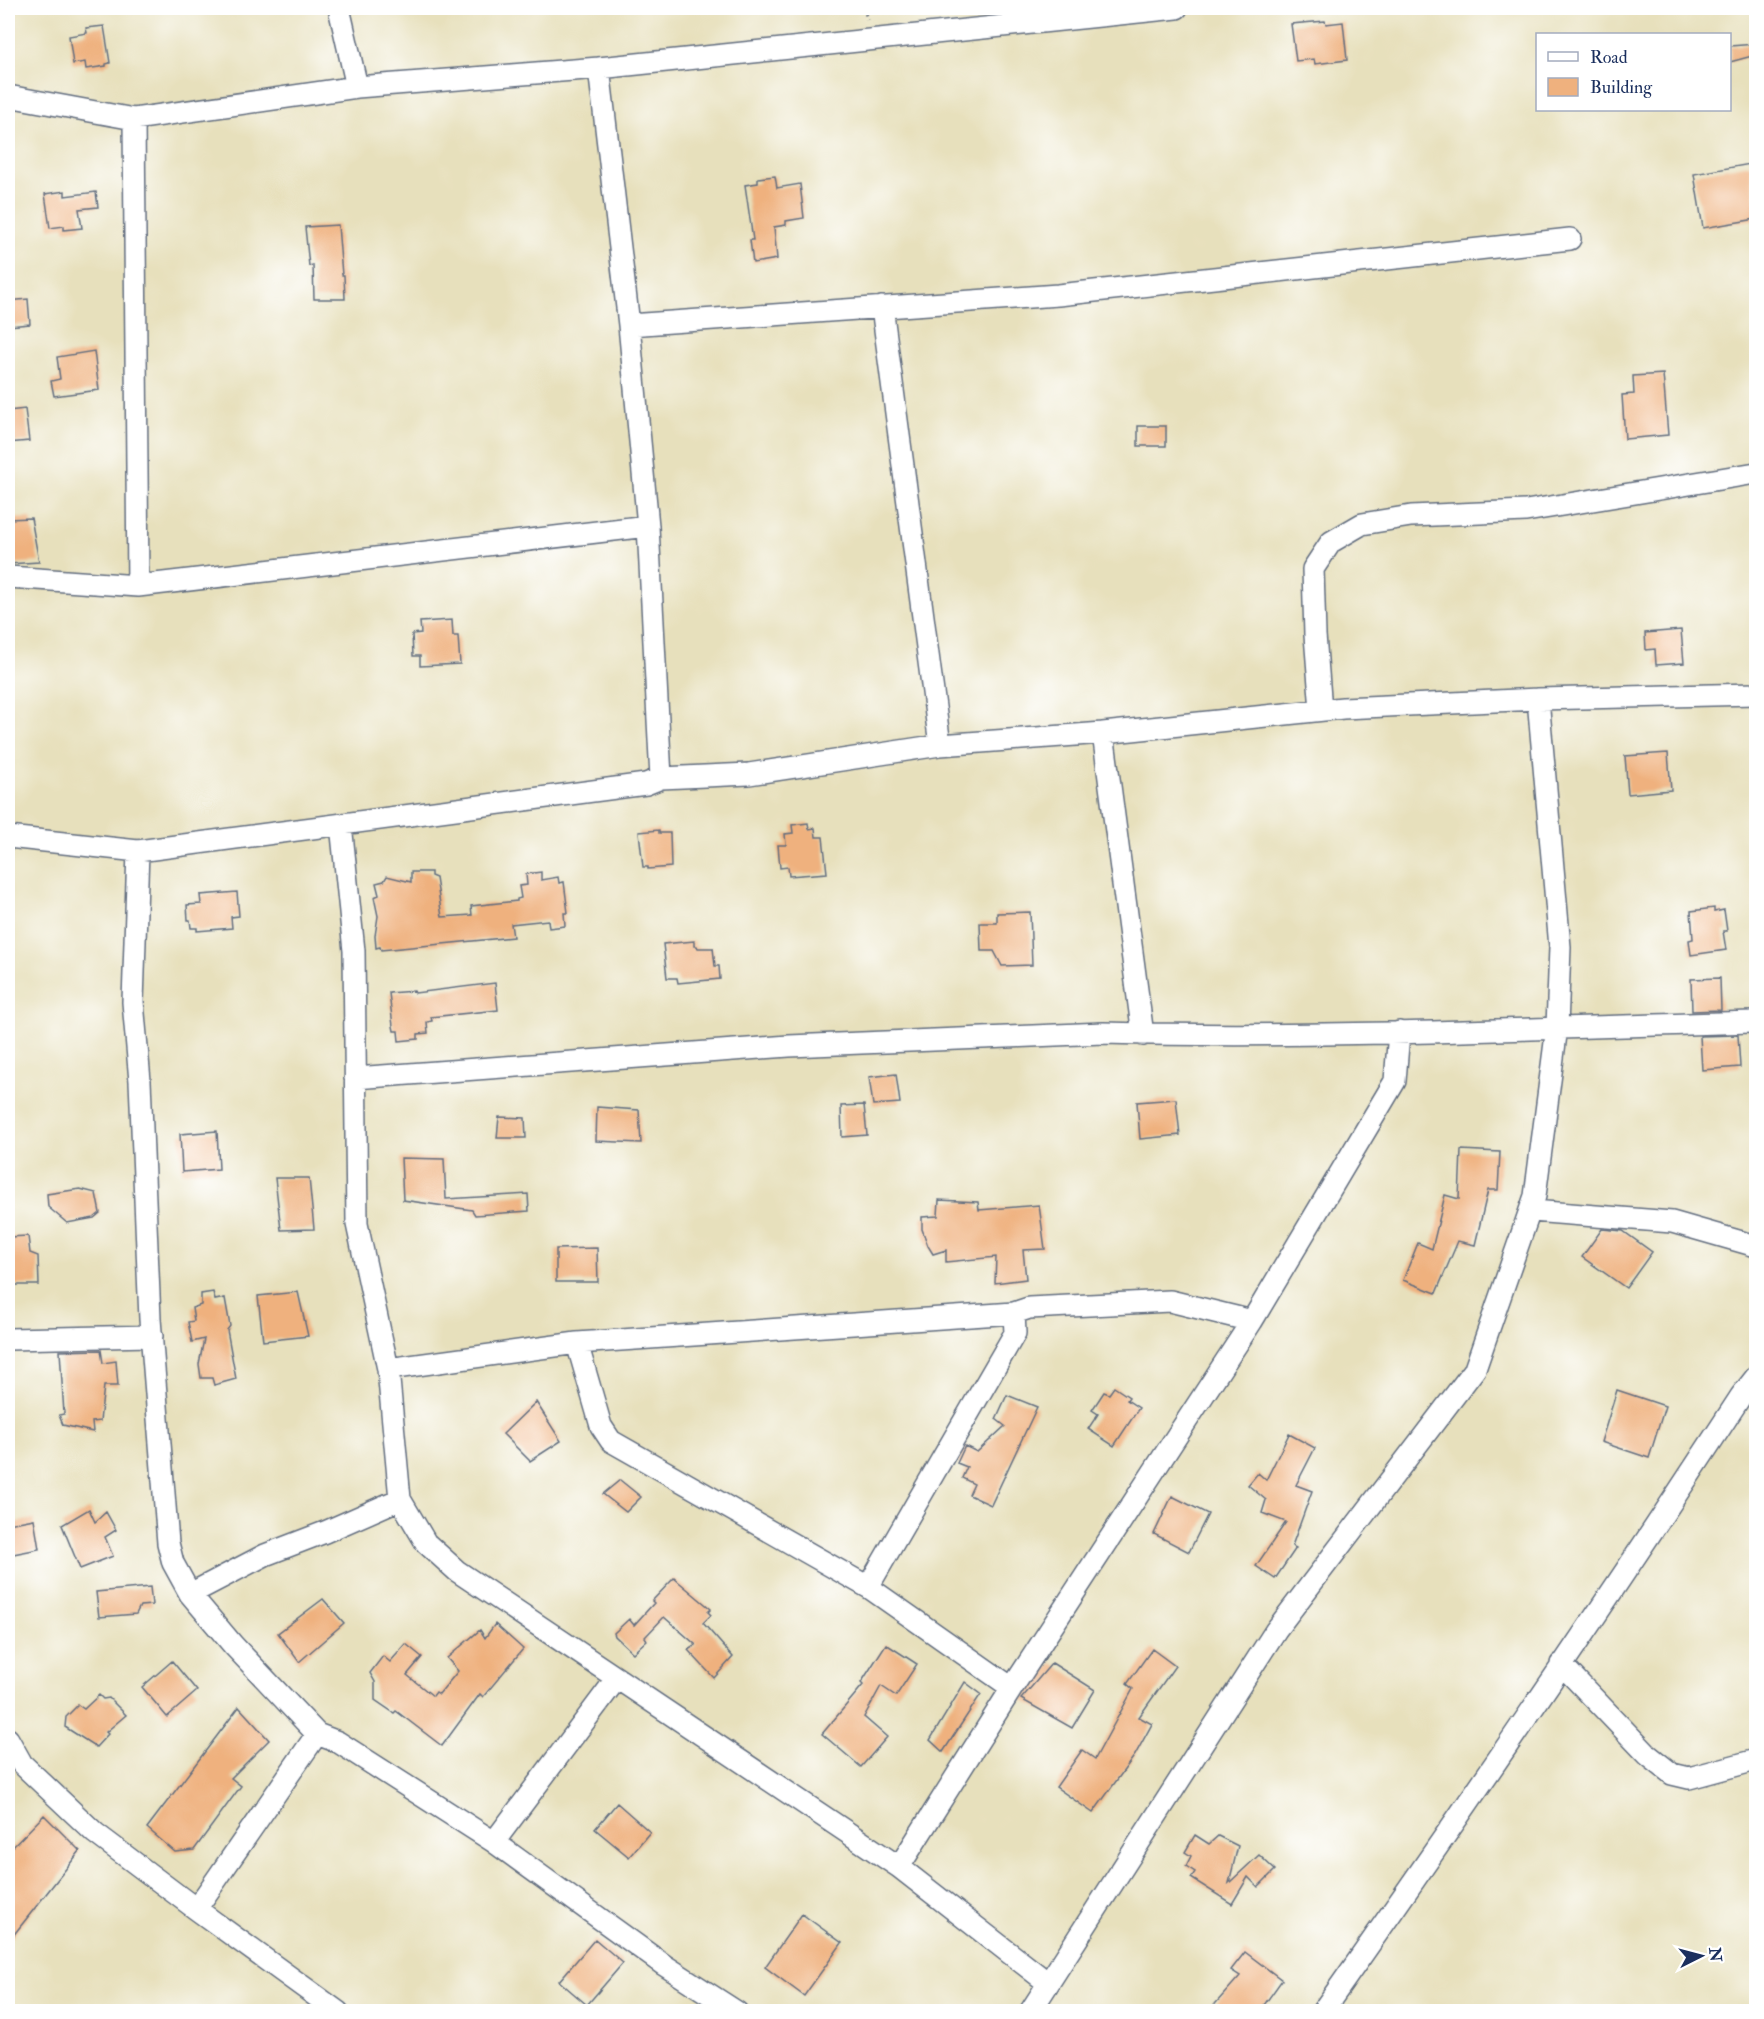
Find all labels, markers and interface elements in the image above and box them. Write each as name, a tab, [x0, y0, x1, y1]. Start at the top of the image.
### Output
legend	[1536, 33, 1731, 111]
text: Road	[1590, 46, 1628, 69]
text: Building	[1590, 76, 1653, 99]
north arrow	[1671, 1926, 1731, 1986]
text: N	[1704, 1945, 1726, 1963]

